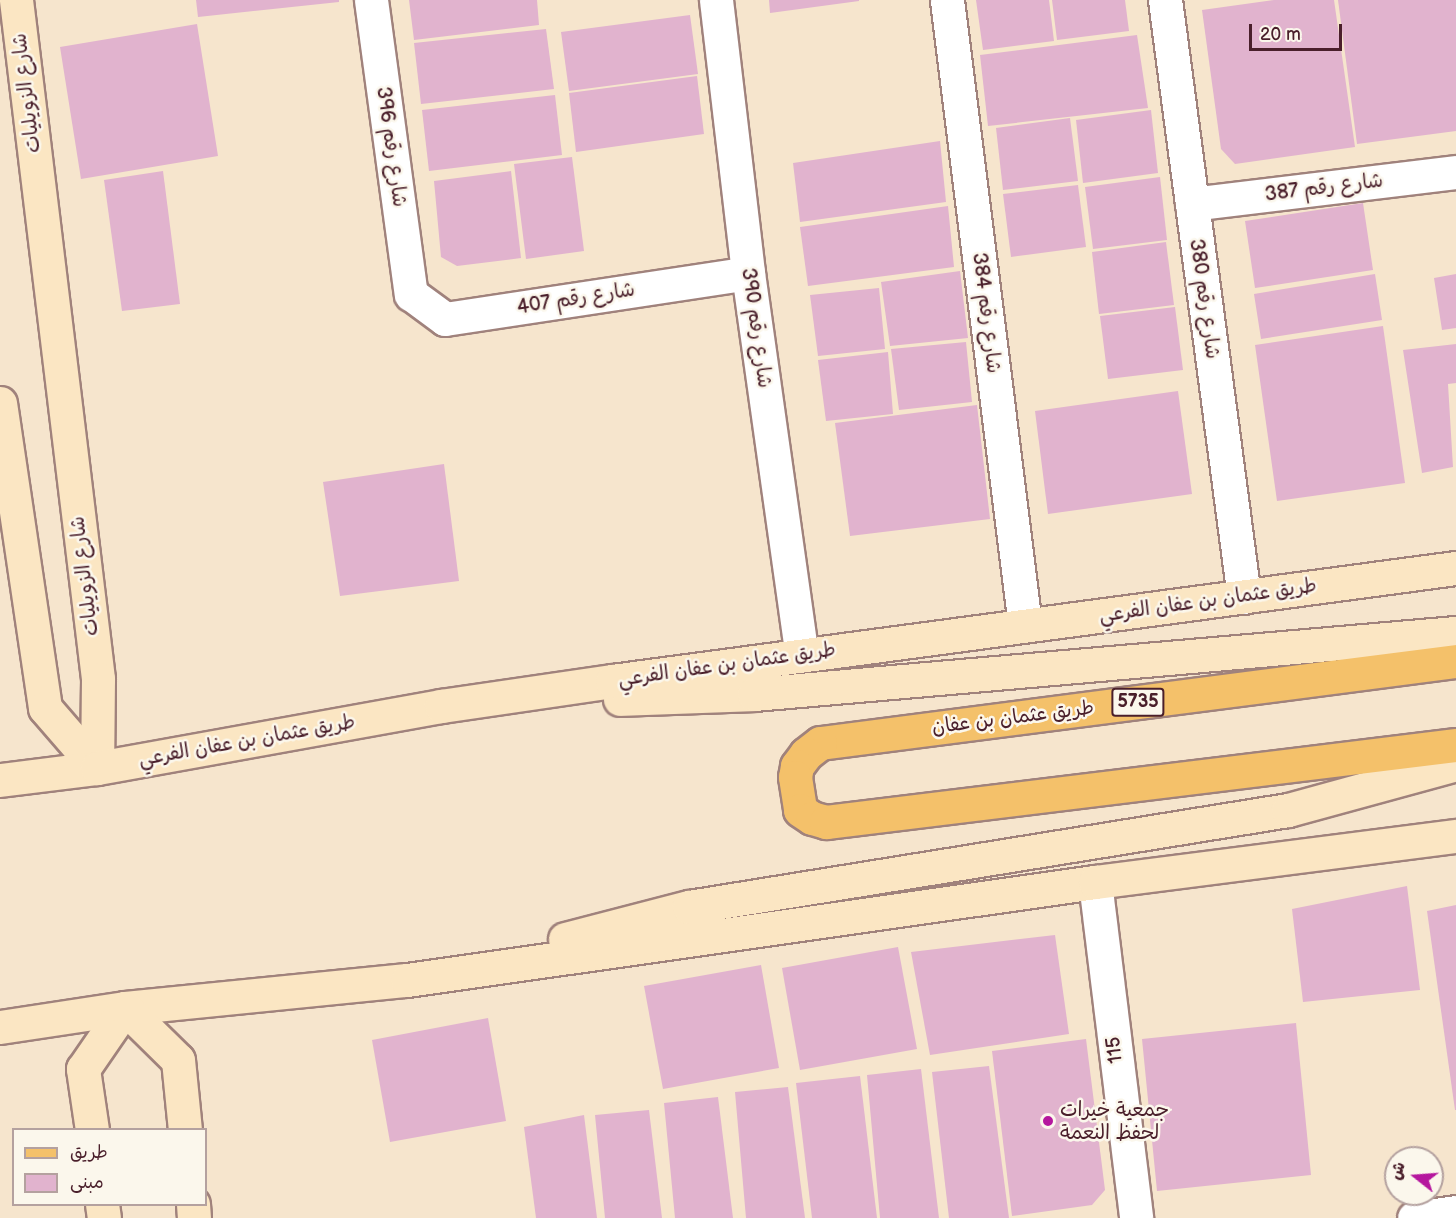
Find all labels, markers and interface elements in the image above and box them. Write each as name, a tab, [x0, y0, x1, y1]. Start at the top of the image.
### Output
scale bar	[1252, 12, 1345, 50]
text: 20 m	[1260, 24, 1301, 45]
street label: شارع الزويليات	[8, 32, 46, 154]
street label: شارع رقم 396	[371, 85, 411, 209]
street label: شارع رقم 387	[1263, 169, 1385, 207]
street label: شارع رقم 380	[1184, 237, 1224, 361]
street label: شارع رقم 384	[967, 251, 1005, 375]
street label: شارع رقم 390	[736, 266, 776, 390]
street label: شارع رقم 407	[515, 278, 637, 320]
street label: شارع الزويليات	[66, 515, 104, 637]
street label: طريق عثمان بن عفان الفرعي	[1098, 574, 1318, 628]
street label: طريق عثمان بن عفان الفرعي	[617, 638, 837, 692]
road number: 5735	[1111, 687, 1165, 717]
street label: طريق عثمان بن عفان	[931, 696, 1095, 740]
street label: طريق عثمان بن عفان الفرعي	[137, 710, 357, 772]
street label: 115	[1101, 1035, 1129, 1065]
place label: جمعية خيرات لحفظ النعمة	[1060, 1098, 1169, 1145]
marker: جمعية خيرات لحفظ النعمة	[1041, 1114, 1055, 1128]
legend	[12, 1128, 207, 1206]
text: طريق	[70, 1142, 108, 1163]
north arrow	[1384, 1146, 1444, 1206]
text: ش	[1387, 1160, 1410, 1182]
text: مبنى	[70, 1172, 104, 1193]

